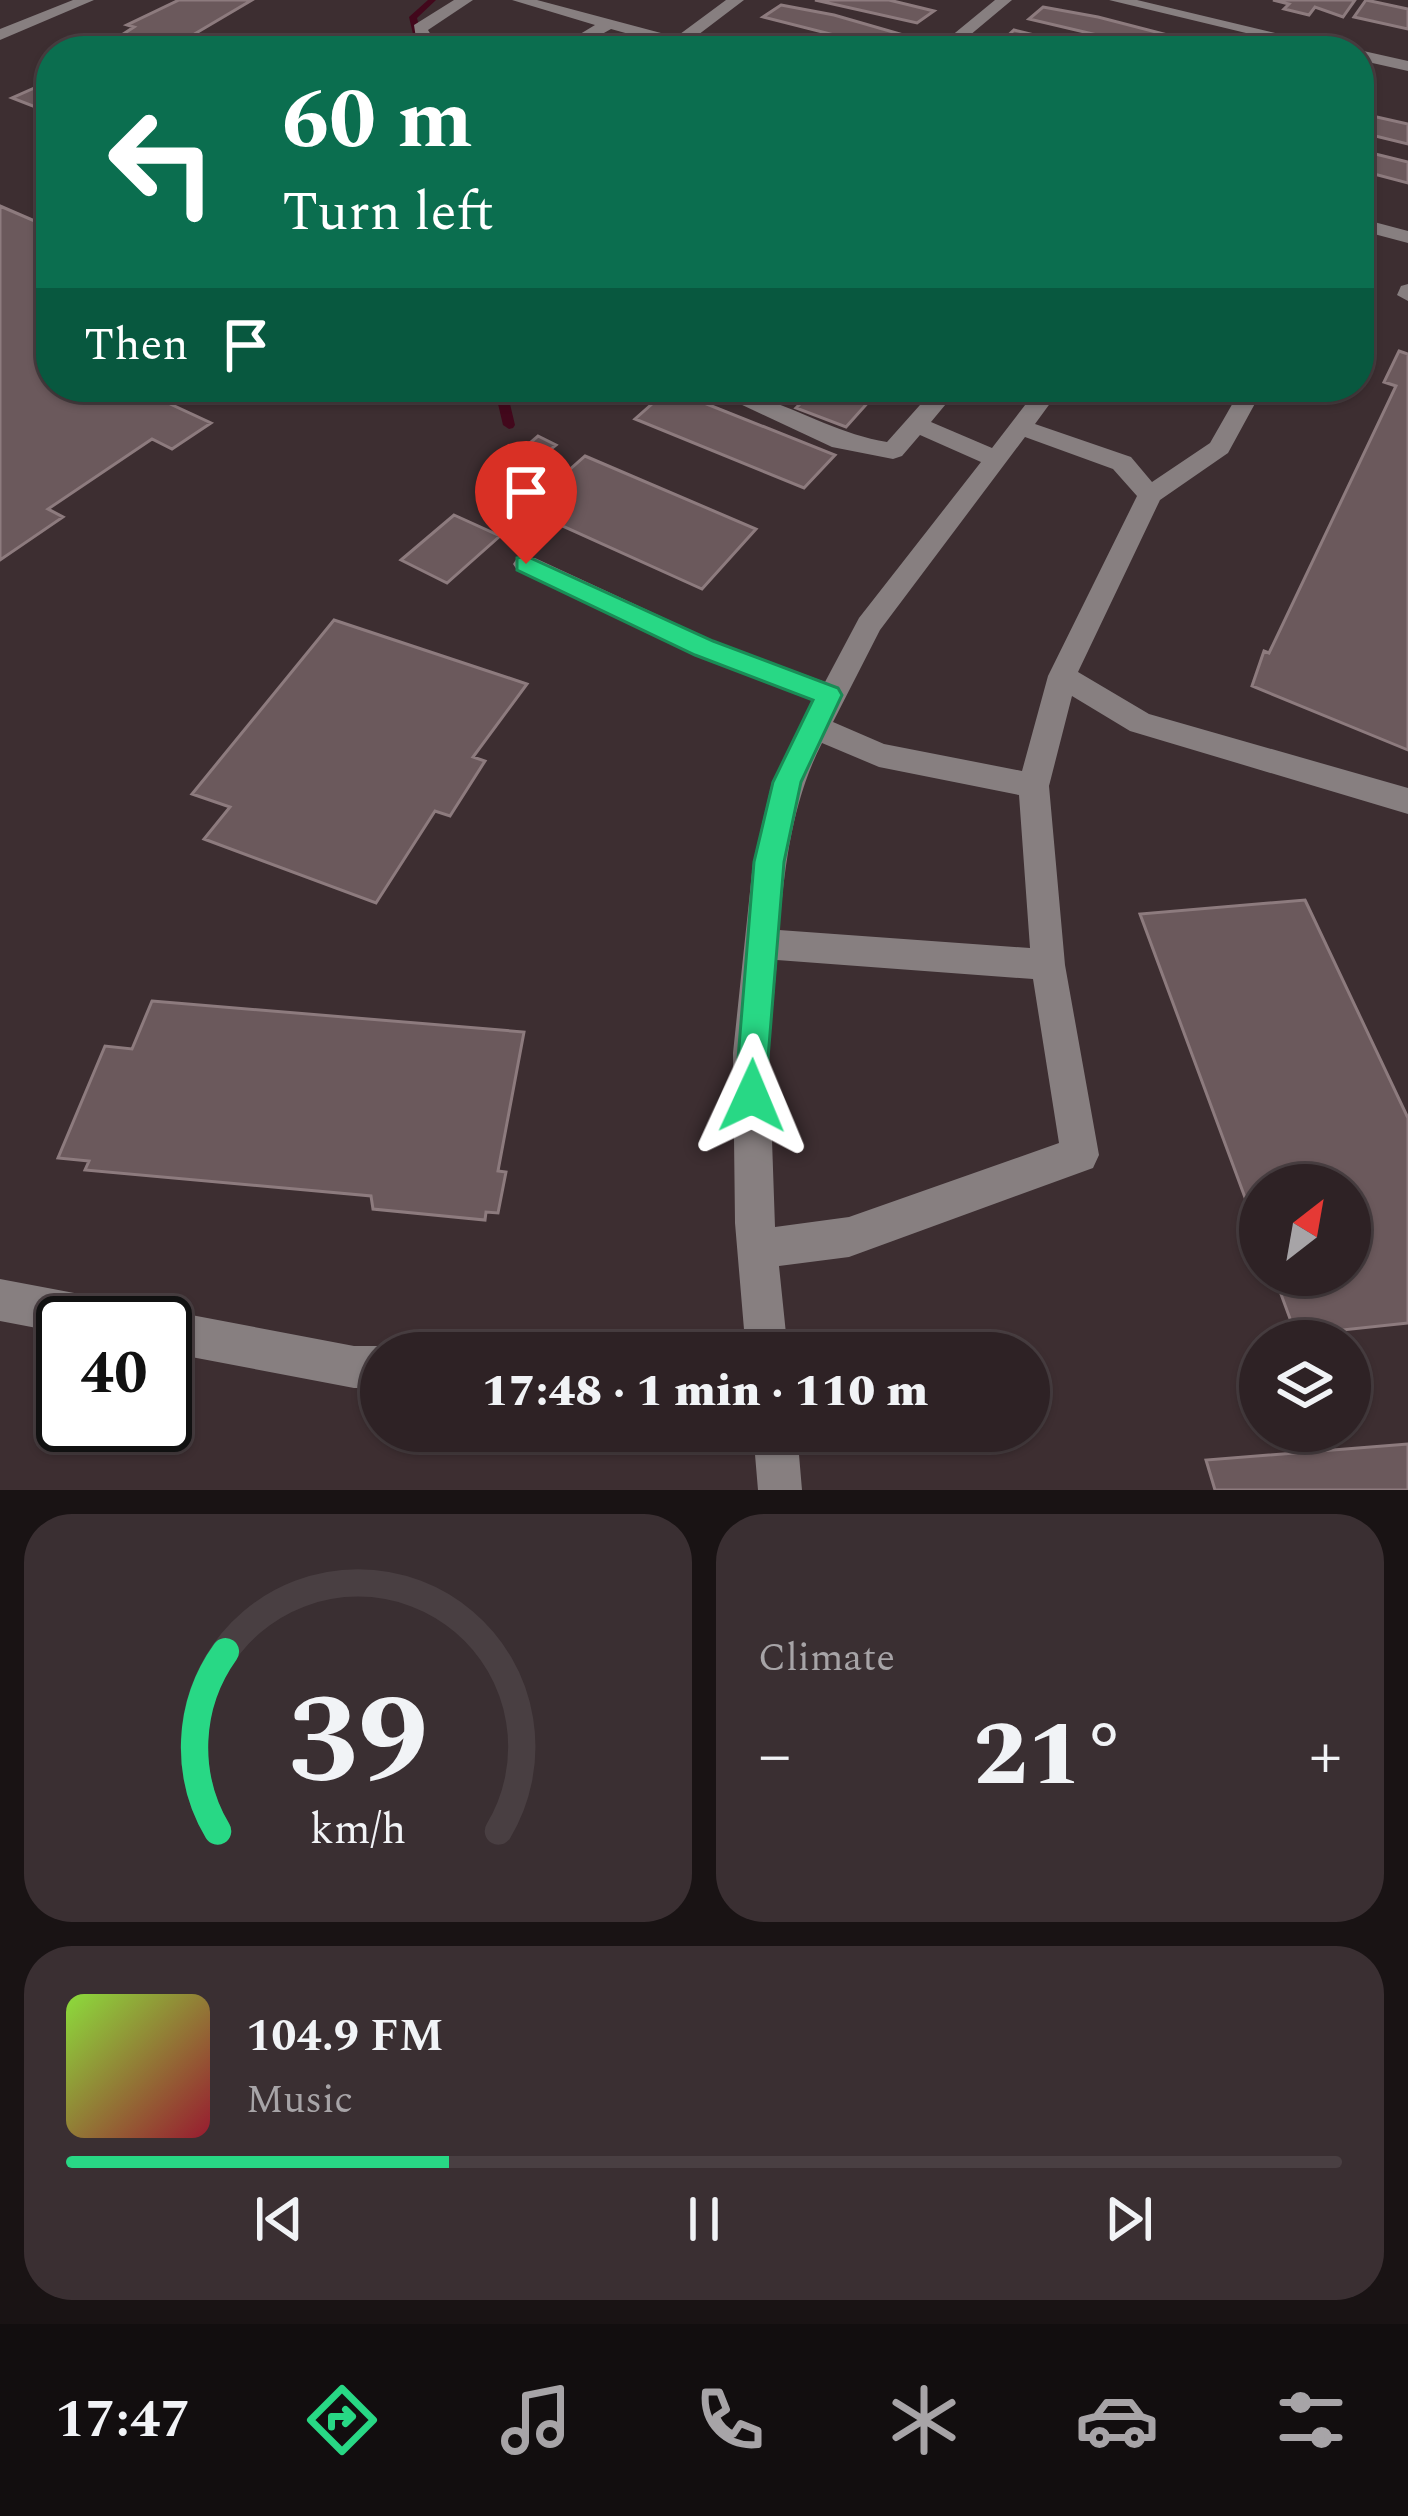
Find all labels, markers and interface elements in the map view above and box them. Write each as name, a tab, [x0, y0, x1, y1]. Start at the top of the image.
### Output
text: 60 m	[282, 57, 473, 185]
icon: left	[84, 84, 240, 240]
text: Turn left	[282, 172, 494, 254]
text: Then	[84, 311, 189, 380]
icon: arrive	[213, 312, 279, 378]
pin	[475, 441, 577, 564]
icon: arrive	[493, 459, 559, 525]
position arrow	[689, 1033, 815, 1159]
north arrow	[1239, 1164, 1371, 1296]
map controls	[1239, 1164, 1371, 1452]
speed limit sign: 40	[36, 1296, 192, 1452]
button: layers	[1239, 1320, 1371, 1452]
text: 17:48 · 1 min · 110 m	[482, 1357, 928, 1426]
text: Climate	[758, 1629, 895, 1688]
text: 39	[288, 1648, 428, 1838]
text: 21°	[974, 1688, 1127, 1825]
text: −	[758, 1706, 791, 1807]
text: +	[1309, 1706, 1342, 1807]
text: km/h	[310, 1798, 406, 1863]
text: 104.9 FM	[246, 2002, 443, 2071]
text: Music	[246, 2071, 353, 2130]
icon: previous	[246, 2186, 312, 2252]
icon: pause	[671, 2186, 737, 2252]
icon: next	[1096, 2186, 1162, 2252]
icon: directions	[300, 2378, 384, 2462]
icon: music	[494, 2378, 578, 2462]
icon: phone	[688, 2378, 772, 2462]
icon: climate	[882, 2378, 966, 2462]
icon: car	[1075, 2378, 1159, 2462]
icon: filters	[1269, 2378, 1353, 2462]
text: 17:47	[55, 2379, 191, 2461]

